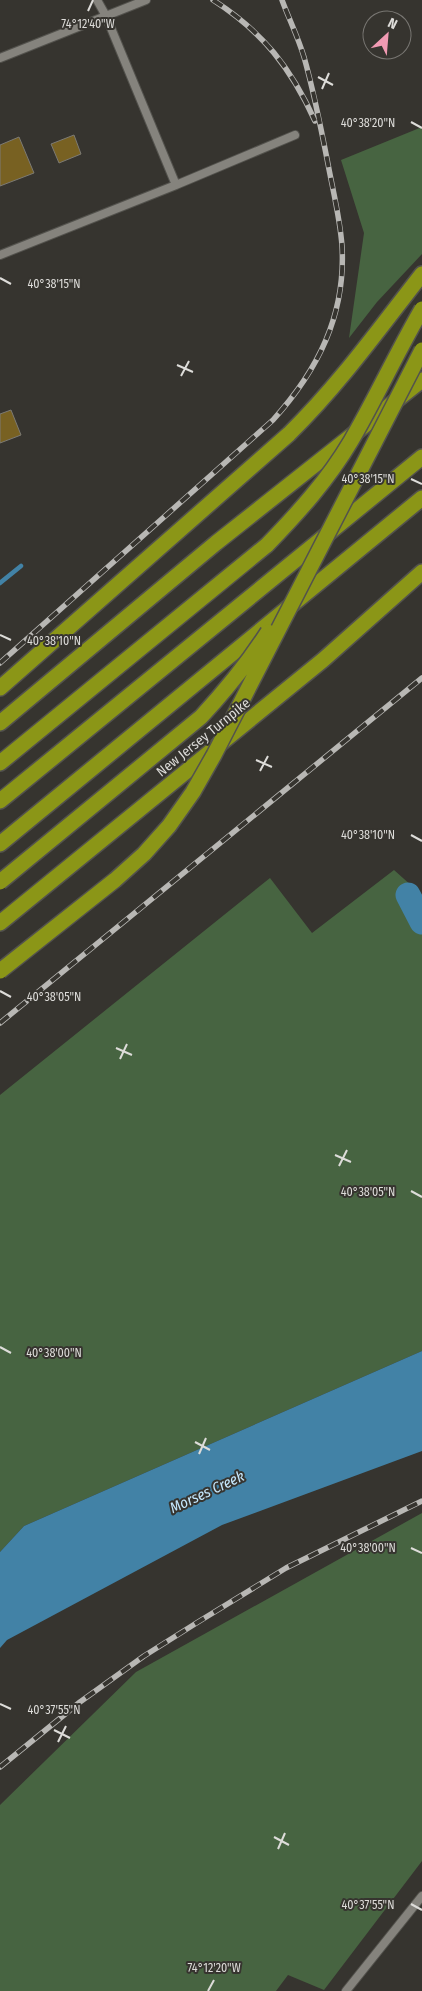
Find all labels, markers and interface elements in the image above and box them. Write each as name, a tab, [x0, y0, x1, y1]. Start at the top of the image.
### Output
north arrow	[362, 10, 412, 60]
text: N	[385, 14, 400, 33]
text: 74°12'40"W	[61, 17, 115, 31]
text: 40°38'20"N	[341, 116, 395, 130]
text: 40°38'15"N	[28, 277, 81, 291]
text: 40°38'15"N	[342, 472, 395, 486]
text: 40°38'10"N	[27, 634, 81, 648]
street label: New Jersey Turnpike	[153, 694, 254, 780]
text: 40°38'10"N	[341, 828, 395, 842]
text: 40°38'05"N	[27, 990, 81, 1004]
text: 40°38'05"N	[341, 1185, 395, 1199]
text: 40°38'00"N	[26, 1346, 82, 1360]
water label: Morses Creek	[167, 1467, 248, 1517]
text: 40°38'00"N	[340, 1541, 396, 1555]
text: 40°37'55"N	[28, 1703, 80, 1717]
text: 40°37'55"N	[342, 1898, 394, 1912]
text: 74°12'20"W	[187, 1961, 241, 1975]

